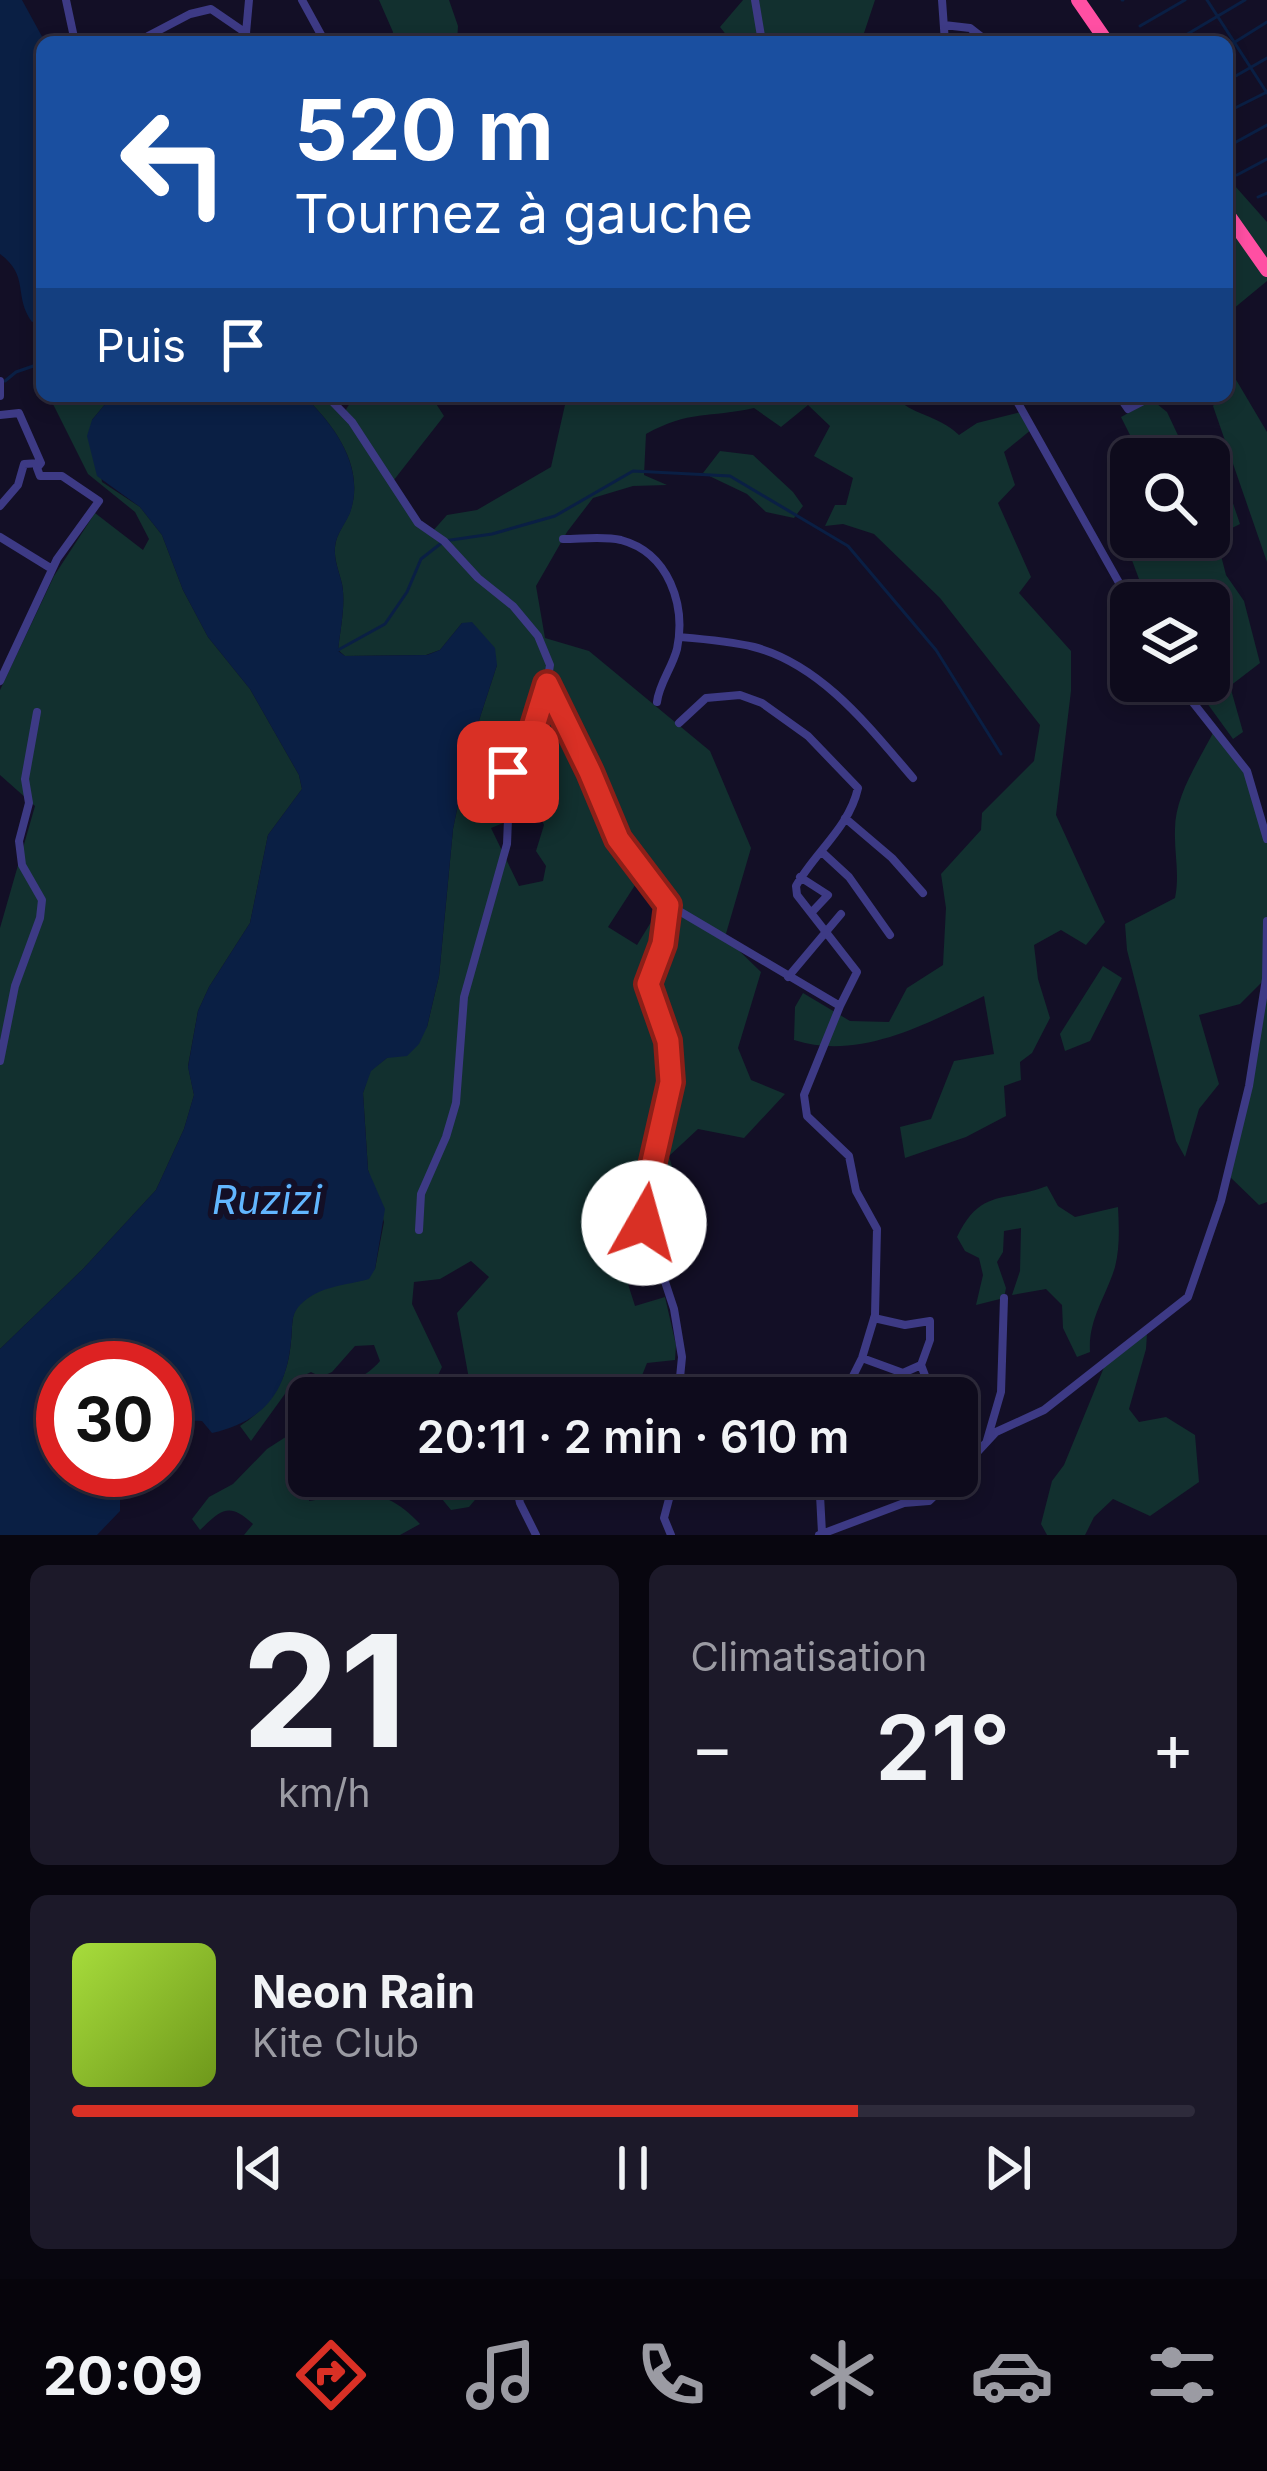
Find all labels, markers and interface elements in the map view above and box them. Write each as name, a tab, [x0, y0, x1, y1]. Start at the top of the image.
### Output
text: 520 m	[294, 79, 554, 180]
icon: left	[96, 84, 252, 240]
text: Tournez à gauche	[294, 181, 753, 246]
icon: arrive	[210, 312, 276, 378]
text: Puis	[96, 318, 186, 373]
map controls	[1110, 438, 1230, 702]
button: search	[1110, 438, 1230, 558]
button: layers	[1110, 582, 1230, 702]
pin	[457, 721, 559, 823]
icon: arrive	[475, 739, 541, 805]
position arrow	[581, 1160, 707, 1286]
water label: Ruzizi	[212, 1176, 324, 1223]
speed limit sign: 30	[36, 1341, 192, 1497]
text: 20:11 · 2 min · 610 m	[417, 1409, 849, 1464]
text: 21	[241, 1596, 407, 1785]
text: Climatisation	[691, 1633, 927, 1680]
text: 21°	[875, 1693, 1010, 1802]
text: −	[691, 1707, 734, 1787]
text: +	[1151, 1707, 1195, 1787]
text: km/h	[278, 1769, 371, 1816]
text: Neon Rain	[252, 1964, 475, 2019]
text: Kite Club	[252, 2019, 419, 2066]
icon: previous	[226, 2135, 292, 2201]
icon: pause	[600, 2135, 666, 2201]
icon: next	[975, 2135, 1041, 2201]
icon: directions	[289, 2333, 373, 2417]
icon: music	[459, 2333, 543, 2417]
icon: phone	[629, 2333, 713, 2417]
icon: climate	[800, 2333, 884, 2417]
icon: car	[970, 2333, 1054, 2417]
icon: filters	[1140, 2333, 1224, 2417]
text: 20:09	[43, 2343, 203, 2408]

